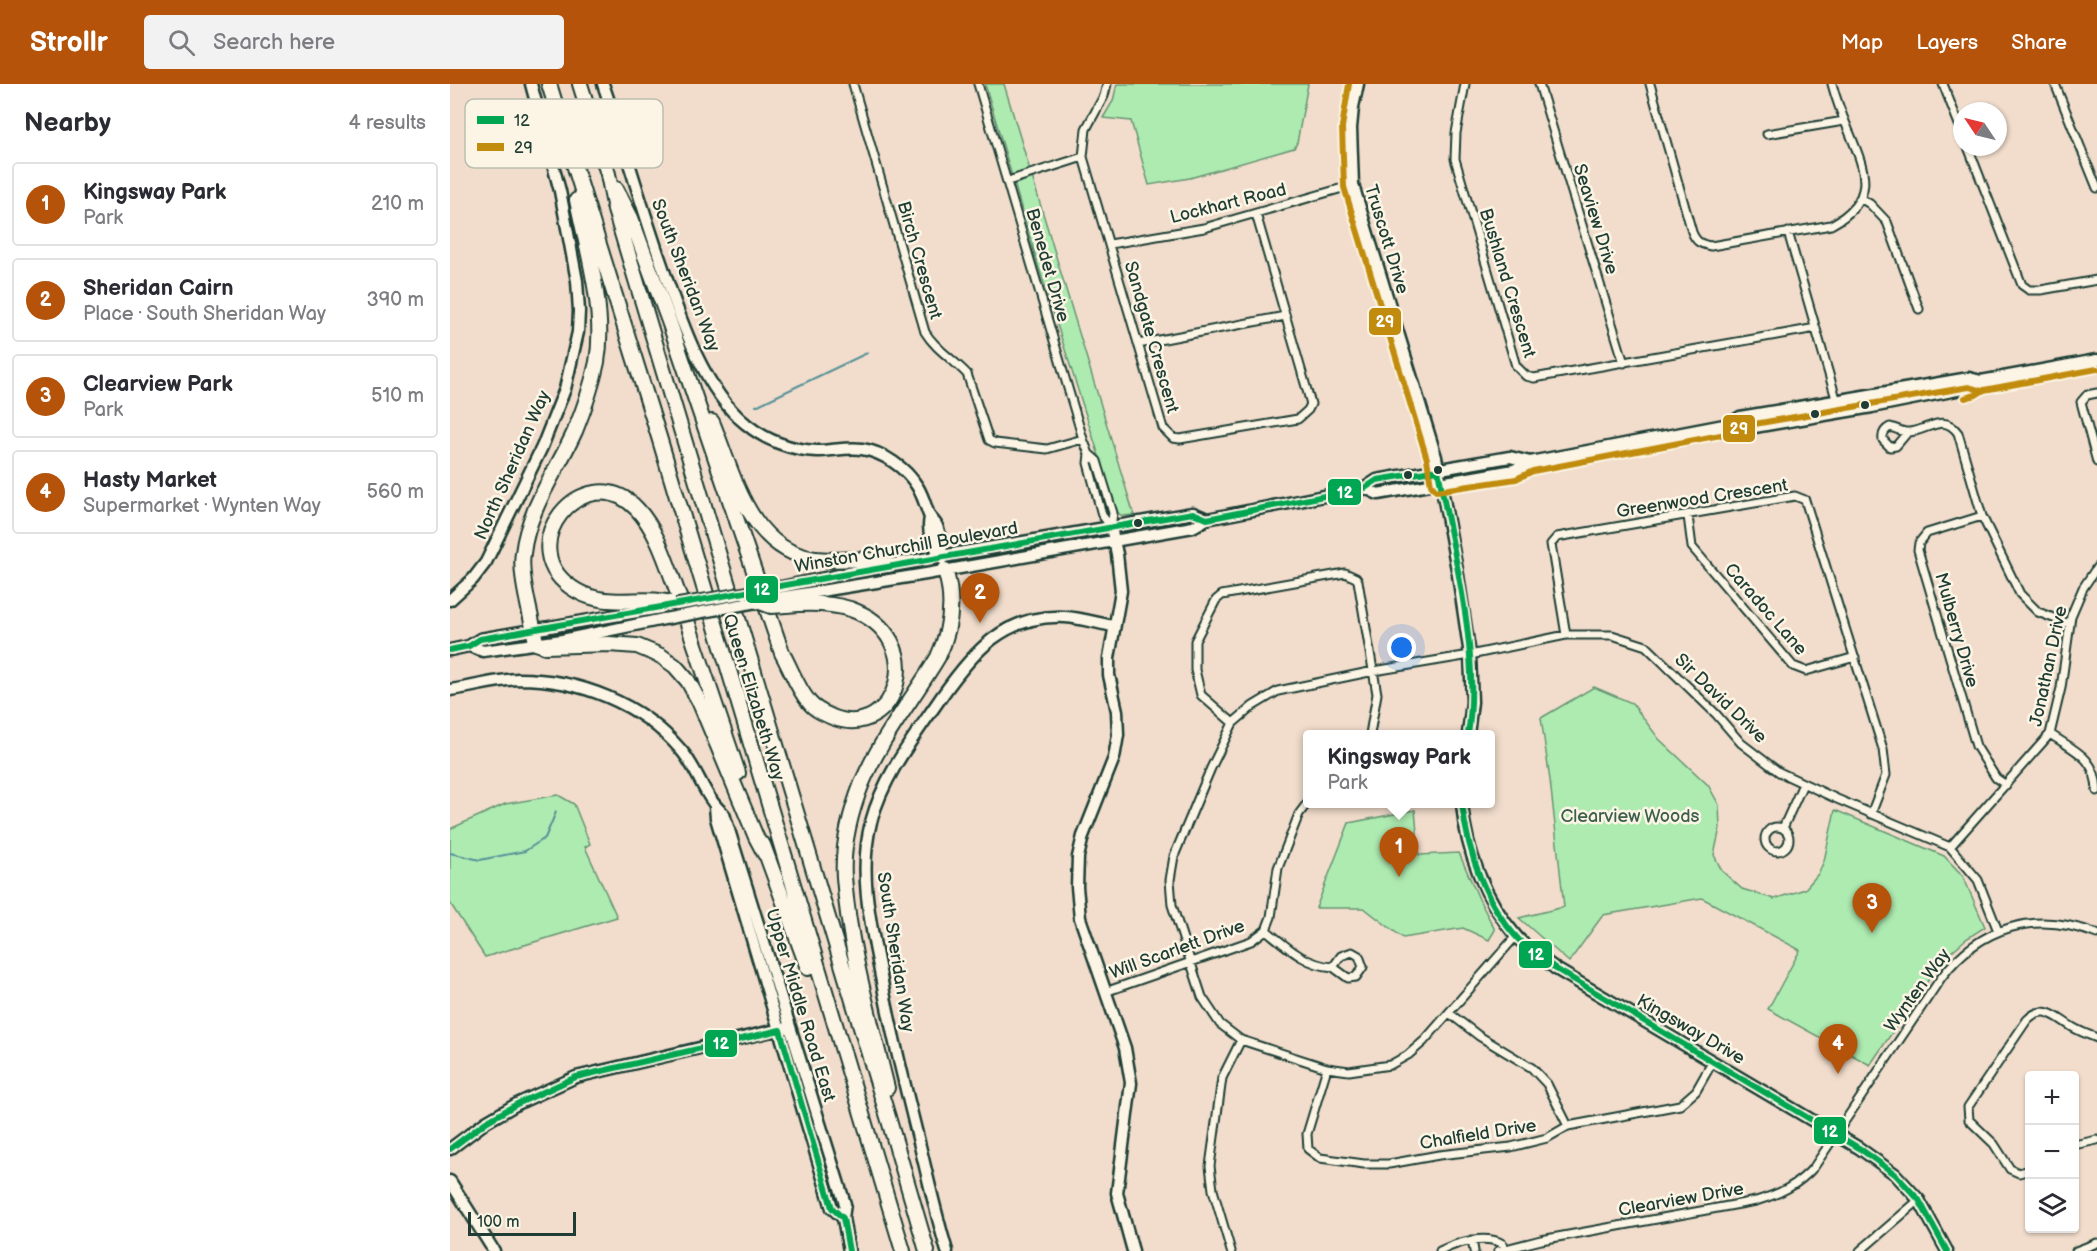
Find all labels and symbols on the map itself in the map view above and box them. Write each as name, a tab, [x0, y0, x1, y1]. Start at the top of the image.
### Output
legend	[465, 99, 663, 168]
north arrow	[1953, 102, 2007, 156]
text: 12	[514, 112, 530, 131]
text: 29	[514, 139, 533, 158]
street label: Seaview Drive	[1569, 161, 1622, 277]
street label: Lockhart Road	[1168, 179, 1288, 228]
street label: Truscott Drive	[1360, 182, 1413, 297]
street label: South Sheridan Way	[647, 196, 725, 355]
street label: Birch Crescent	[893, 199, 946, 322]
street label: Benedet Drive	[1021, 206, 1074, 325]
street label: Bushland Crescent	[1475, 206, 1540, 361]
street label: Sandgate Crescent	[1120, 259, 1183, 416]
line badge: 29	[1368, 307, 1402, 336]
text: 29	[1376, 313, 1394, 332]
street label: North Sheridan Way	[470, 387, 555, 543]
unlabelled marker	[1859, 399, 1871, 411]
unlabelled marker	[1809, 408, 1821, 420]
line badge: 29	[1722, 414, 1756, 443]
text: 29	[1730, 420, 1748, 439]
unlabelled marker	[1432, 464, 1444, 476]
unlabelled marker	[1402, 469, 1414, 481]
street label: Greenwood Crescent	[1615, 475, 1790, 522]
line badge: 12	[1327, 478, 1362, 506]
text: 12	[1337, 484, 1354, 503]
street label: Winston Churchill Boulevard	[793, 517, 1019, 577]
unlabelled marker	[1132, 517, 1144, 529]
street label: Caradoc Lane	[1720, 559, 1812, 660]
street label: Mulberry Drive	[1930, 570, 1983, 690]
pin: 2	[960, 574, 1000, 623]
line badge: 12	[745, 575, 779, 604]
text: 12	[754, 581, 771, 600]
street label: Jonathan Drive	[2025, 604, 2072, 728]
street label: Queen Elizabeth Way	[718, 611, 789, 784]
your location	[1387, 633, 1416, 662]
street label: Sir David Drive	[1670, 649, 1771, 748]
park label: Clearview Woods	[1561, 806, 1700, 827]
pin: 1	[1380, 828, 1418, 877]
street label: South Sheridan Way	[872, 871, 919, 1034]
pin: 3	[1852, 884, 1892, 933]
street label: Upper Middle Road East	[761, 906, 840, 1105]
street label: Will Scarlett Drive	[1107, 915, 1248, 984]
line badge: 12	[1518, 940, 1553, 969]
street label: Wynten Way	[1880, 944, 1955, 1036]
text: 12	[1528, 946, 1545, 965]
street label: Kingsway Drive	[1633, 990, 1749, 1069]
pin: 4	[1818, 1024, 1858, 1074]
line badge: 12	[704, 1029, 738, 1058]
text: 12	[713, 1035, 730, 1054]
street label: Chalfield Drive	[1418, 1115, 1538, 1154]
line badge: 12	[1813, 1116, 1847, 1145]
text: 12	[1822, 1123, 1839, 1142]
street label: Clearview Drive	[1617, 1178, 1746, 1221]
scale bar	[468, 1209, 576, 1236]

